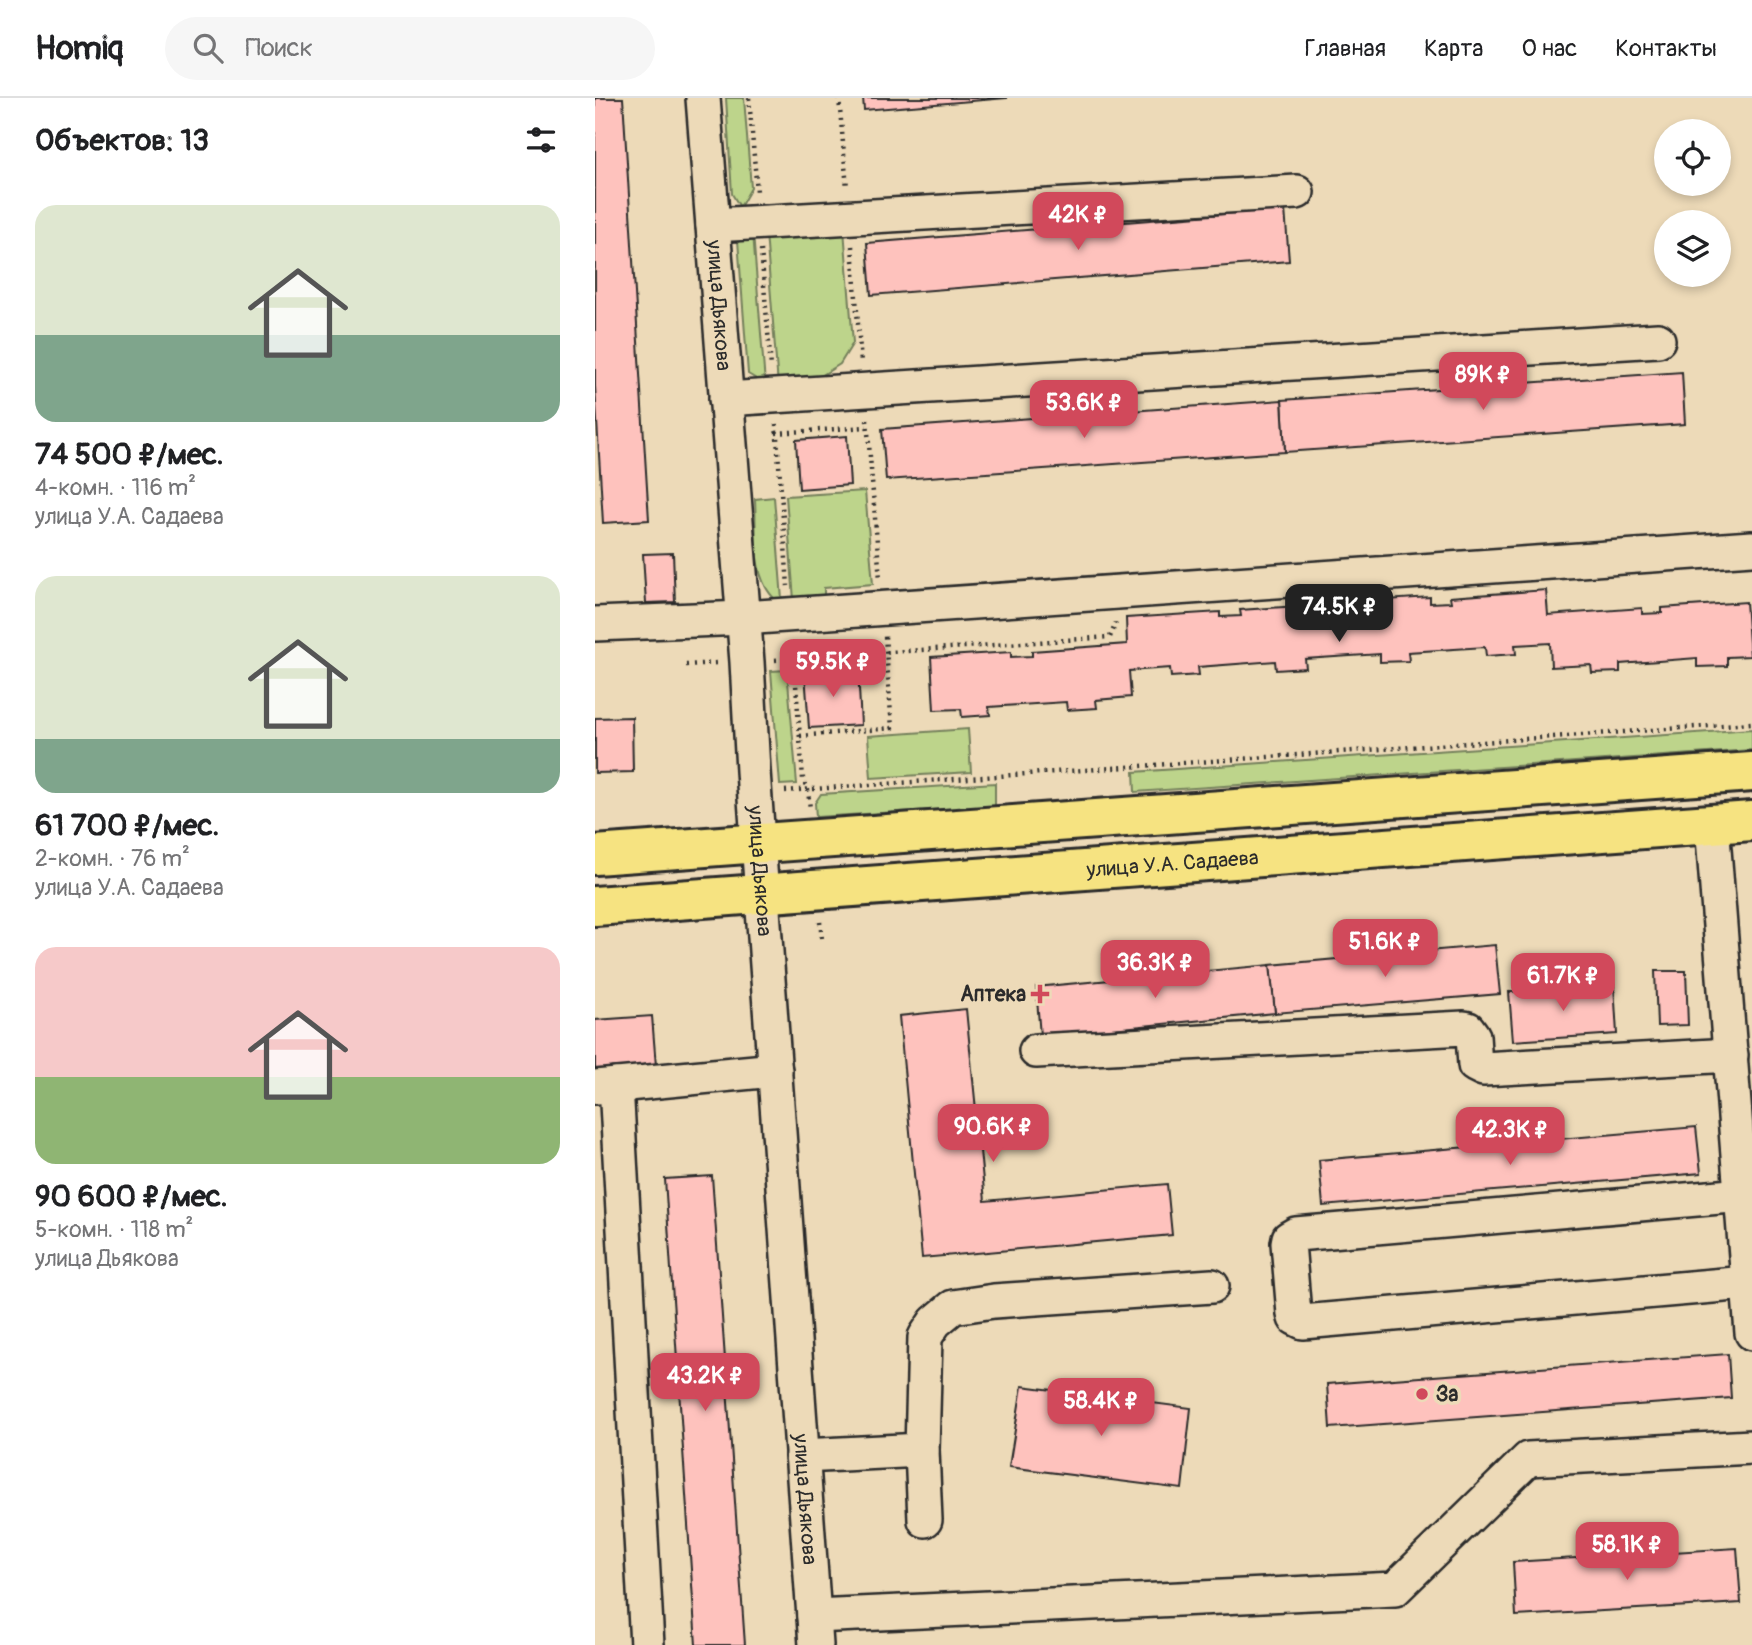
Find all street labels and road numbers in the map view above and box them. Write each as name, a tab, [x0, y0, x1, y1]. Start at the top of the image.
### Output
street label: улица Дьякова	[700, 238, 737, 372]
street label: улица Дьякова	[741, 803, 778, 937]
street label: улица У.А. Садаева	[1084, 844, 1259, 884]
street label: улица Дьякова	[787, 1432, 823, 1566]

